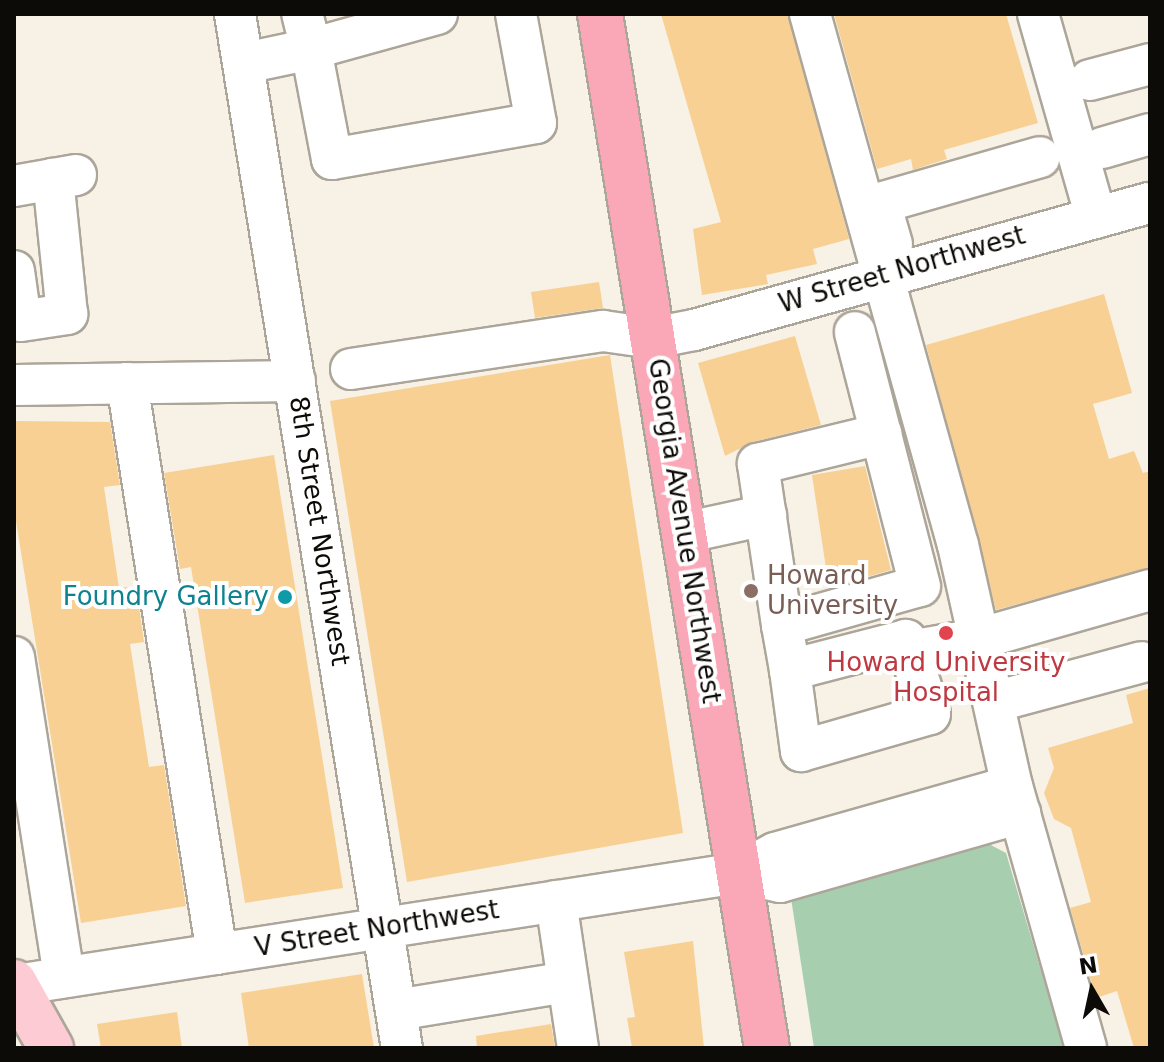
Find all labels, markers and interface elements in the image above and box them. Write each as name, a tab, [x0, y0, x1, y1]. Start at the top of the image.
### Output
street label: W Street Northwest	[775, 220, 1029, 320]
street label: Georgia Avenue Northwest	[641, 356, 727, 706]
street label: 8th Street Northwest	[282, 394, 356, 668]
place label: Howard University	[767, 560, 898, 622]
place label: Foundry Gallery	[63, 581, 269, 613]
marker: Howard University	[742, 582, 760, 600]
marker: Foundry Gallery	[276, 588, 294, 606]
marker: Howard University Hospital	[935, 622, 957, 644]
place label: Howard University Hospital	[827, 647, 1065, 708]
street label: V Street Northwest	[253, 894, 501, 964]
north arrow	[1052, 950, 1132, 1030]
text: N	[1077, 952, 1099, 980]

